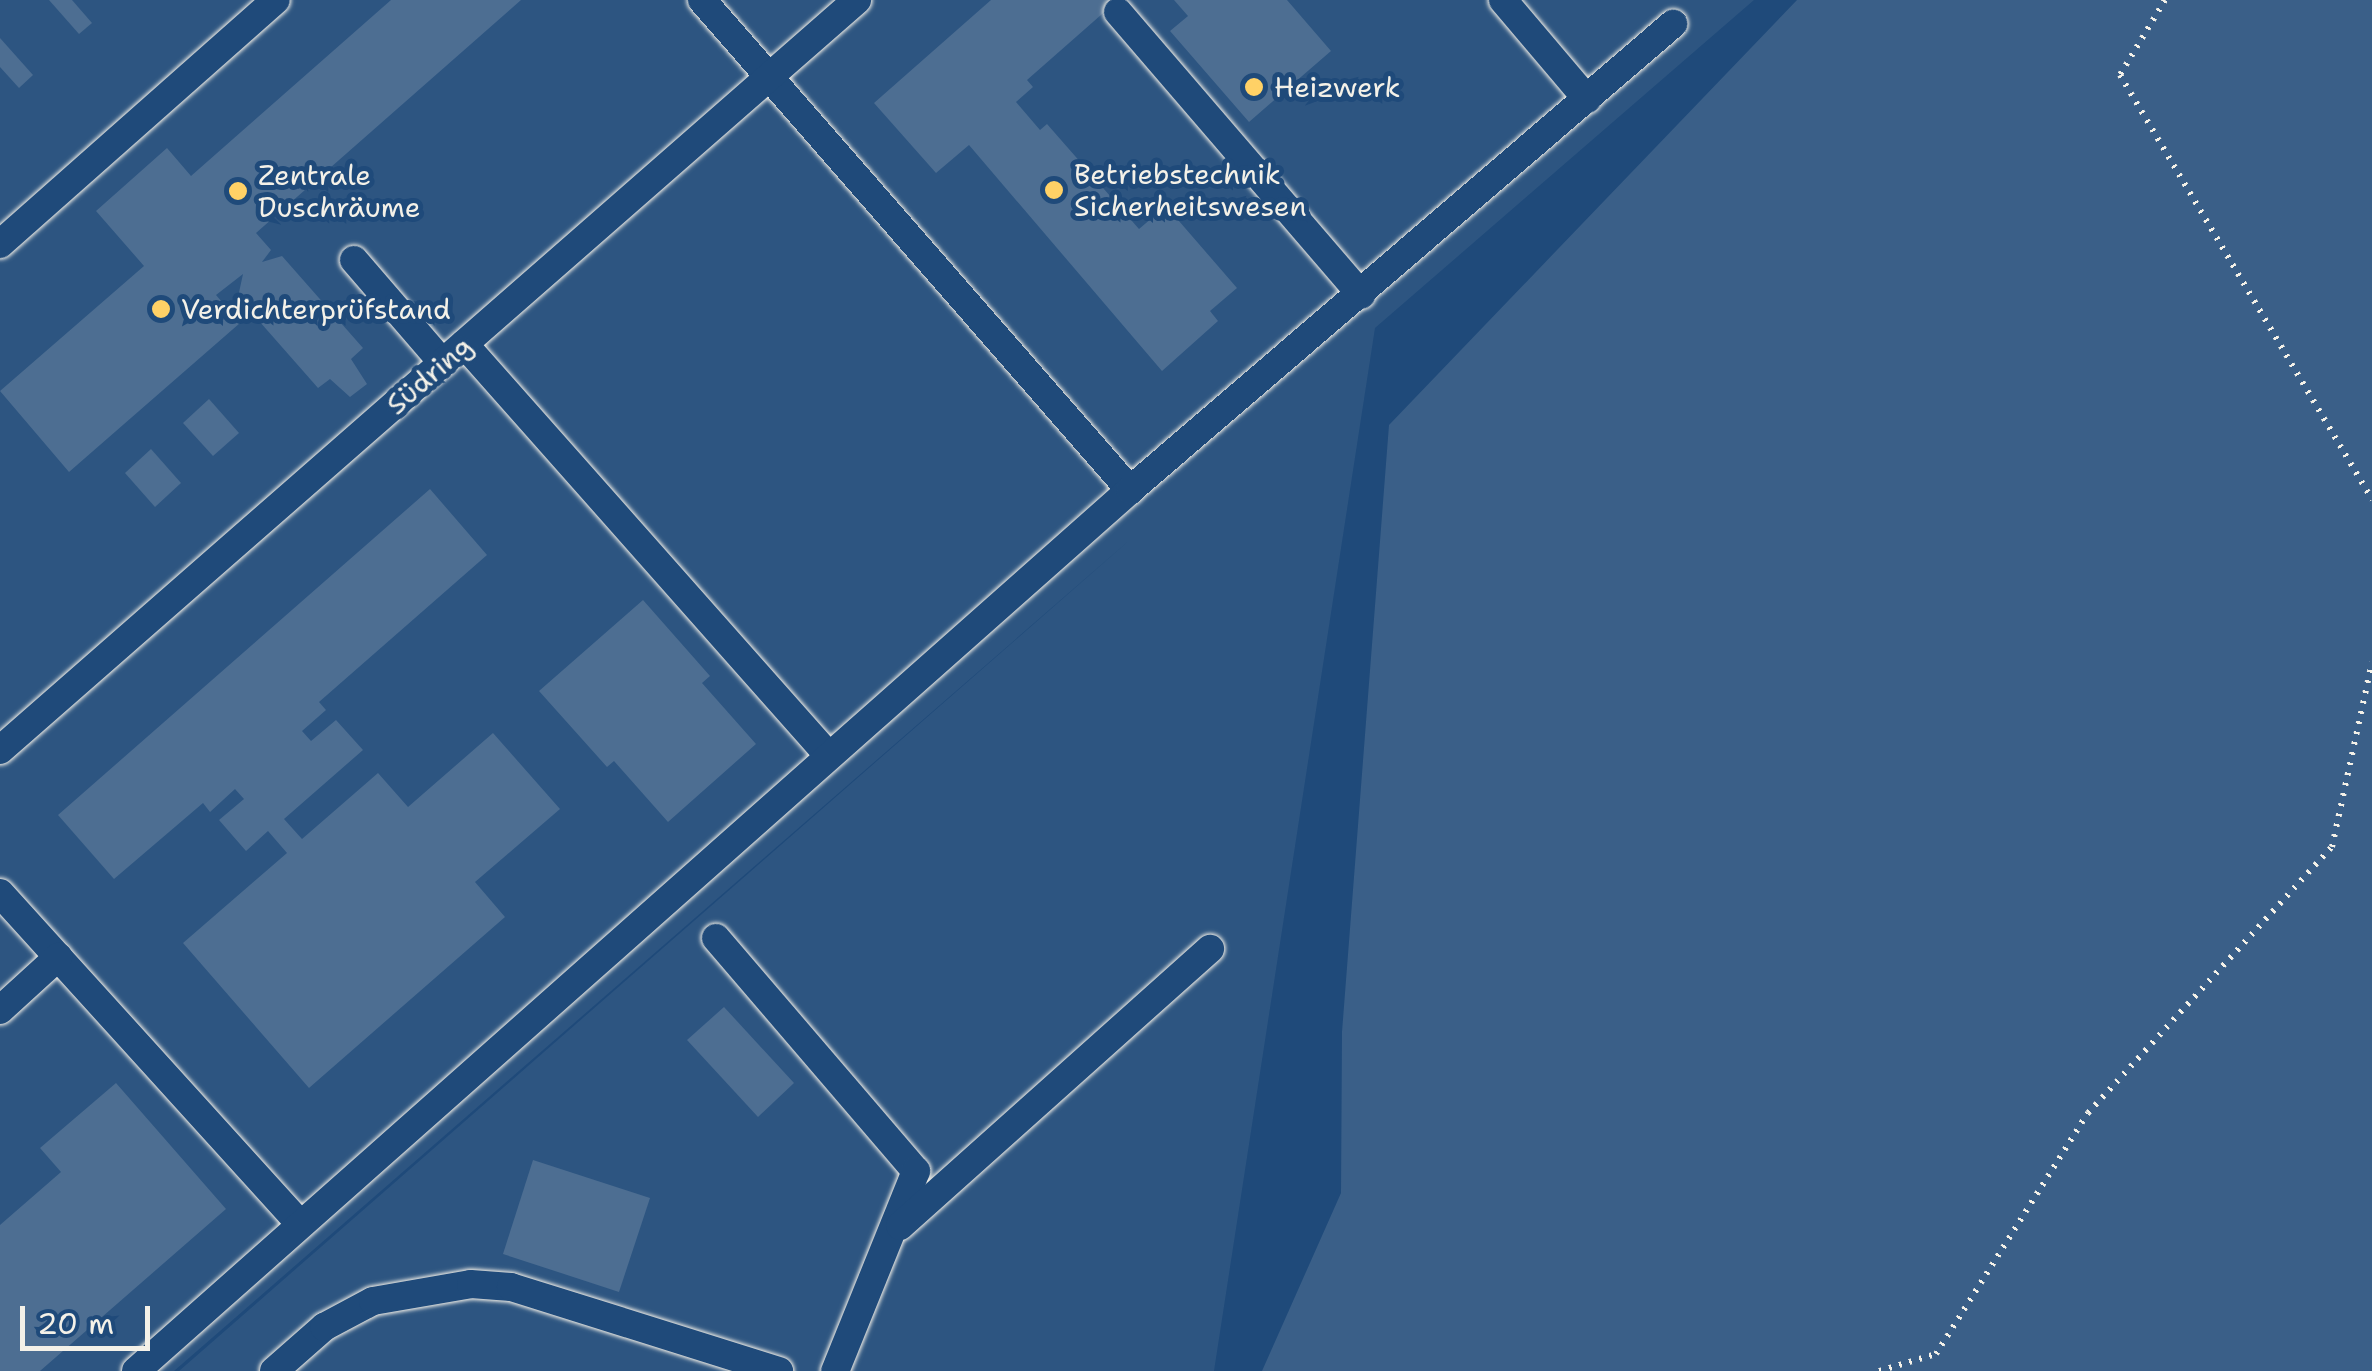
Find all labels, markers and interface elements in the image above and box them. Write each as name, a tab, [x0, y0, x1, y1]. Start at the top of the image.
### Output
place label: Heizwerk	[1274, 70, 1401, 104]
marker: Heizwerk	[1243, 76, 1265, 98]
place label: Betriebstechnik Sicherheitswesen	[1074, 157, 1307, 223]
place label: Zentrale Duschräume	[258, 158, 421, 224]
marker: Betriebstechnik Sicherheitswesen	[1043, 179, 1065, 201]
marker: Zentrale Duschräume	[227, 180, 249, 202]
place label: Verdichterprüfstand	[181, 292, 451, 326]
marker: Verdichterprüfstand	[150, 298, 172, 320]
street label: Südring	[379, 329, 479, 421]
scale bar	[25, 1286, 155, 1348]
text: 20 m	[37, 1303, 114, 1344]

